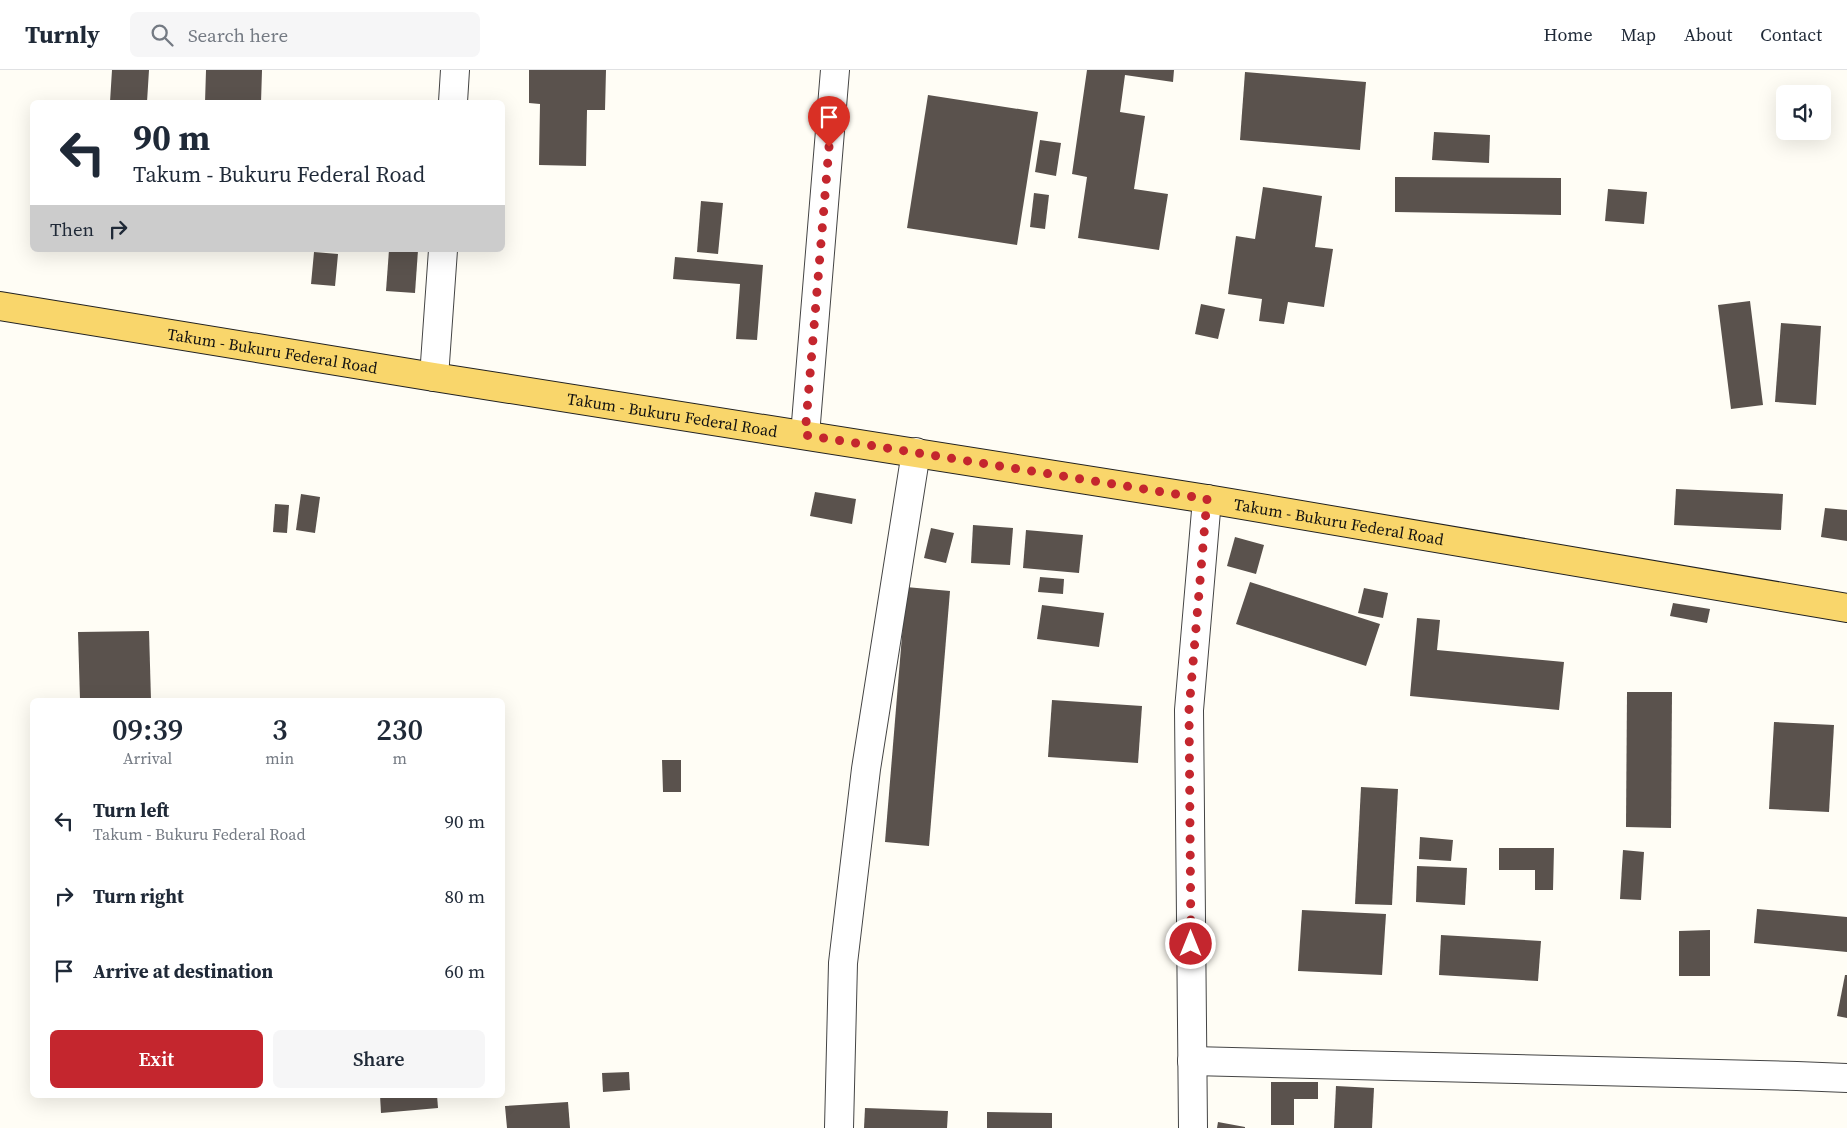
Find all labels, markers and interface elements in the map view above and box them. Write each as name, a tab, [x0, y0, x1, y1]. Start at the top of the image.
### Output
search box	[130, 12, 480, 57]
text: Turnly	[25, 18, 100, 51]
icon: search	[148, 21, 176, 49]
text: Search here	[188, 22, 288, 48]
text: Home	[1544, 22, 1593, 47]
text: Map	[1621, 22, 1656, 47]
text: About	[1684, 22, 1732, 47]
text: Contact	[1760, 22, 1822, 47]
map controls	[1776, 85, 1831, 140]
button: sound	[1776, 85, 1831, 140]
pin	[808, 96, 850, 147]
icon: arrive	[815, 103, 843, 131]
text: 90 m	[133, 114, 210, 162]
icon: left	[50, 120, 115, 185]
text: Takum - Bukuru Federal Road	[133, 159, 425, 189]
icon: right	[104, 215, 132, 243]
text: Then	[50, 216, 94, 242]
street label: Takum - Bukuru Federal Road	[166, 323, 379, 379]
street label: Takum - Bukuru Federal Road	[565, 387, 779, 442]
street label: Takum - Bukuru Federal Road	[1232, 493, 1445, 550]
text: 09:39	[112, 709, 183, 750]
text: 3	[272, 709, 288, 750]
text: 230	[376, 709, 423, 750]
text: Arrival	[123, 747, 172, 769]
text: min	[265, 747, 294, 769]
text: m	[392, 747, 407, 769]
text: Turn left	[93, 797, 169, 823]
icon: left	[50, 807, 78, 835]
text: 90 m	[444, 808, 485, 834]
text: Takum - Bukuru Federal Road	[93, 823, 306, 845]
icon: right	[50, 882, 78, 910]
text: Turn right	[93, 883, 184, 909]
text: 80 m	[444, 883, 485, 909]
position arrow	[1164, 917, 1216, 969]
icon: arrive	[50, 957, 78, 985]
text: Arrive at destination	[93, 958, 273, 984]
text: 60 m	[444, 958, 485, 984]
button: Exit	[50, 1030, 263, 1088]
button: Share	[273, 1030, 485, 1088]

